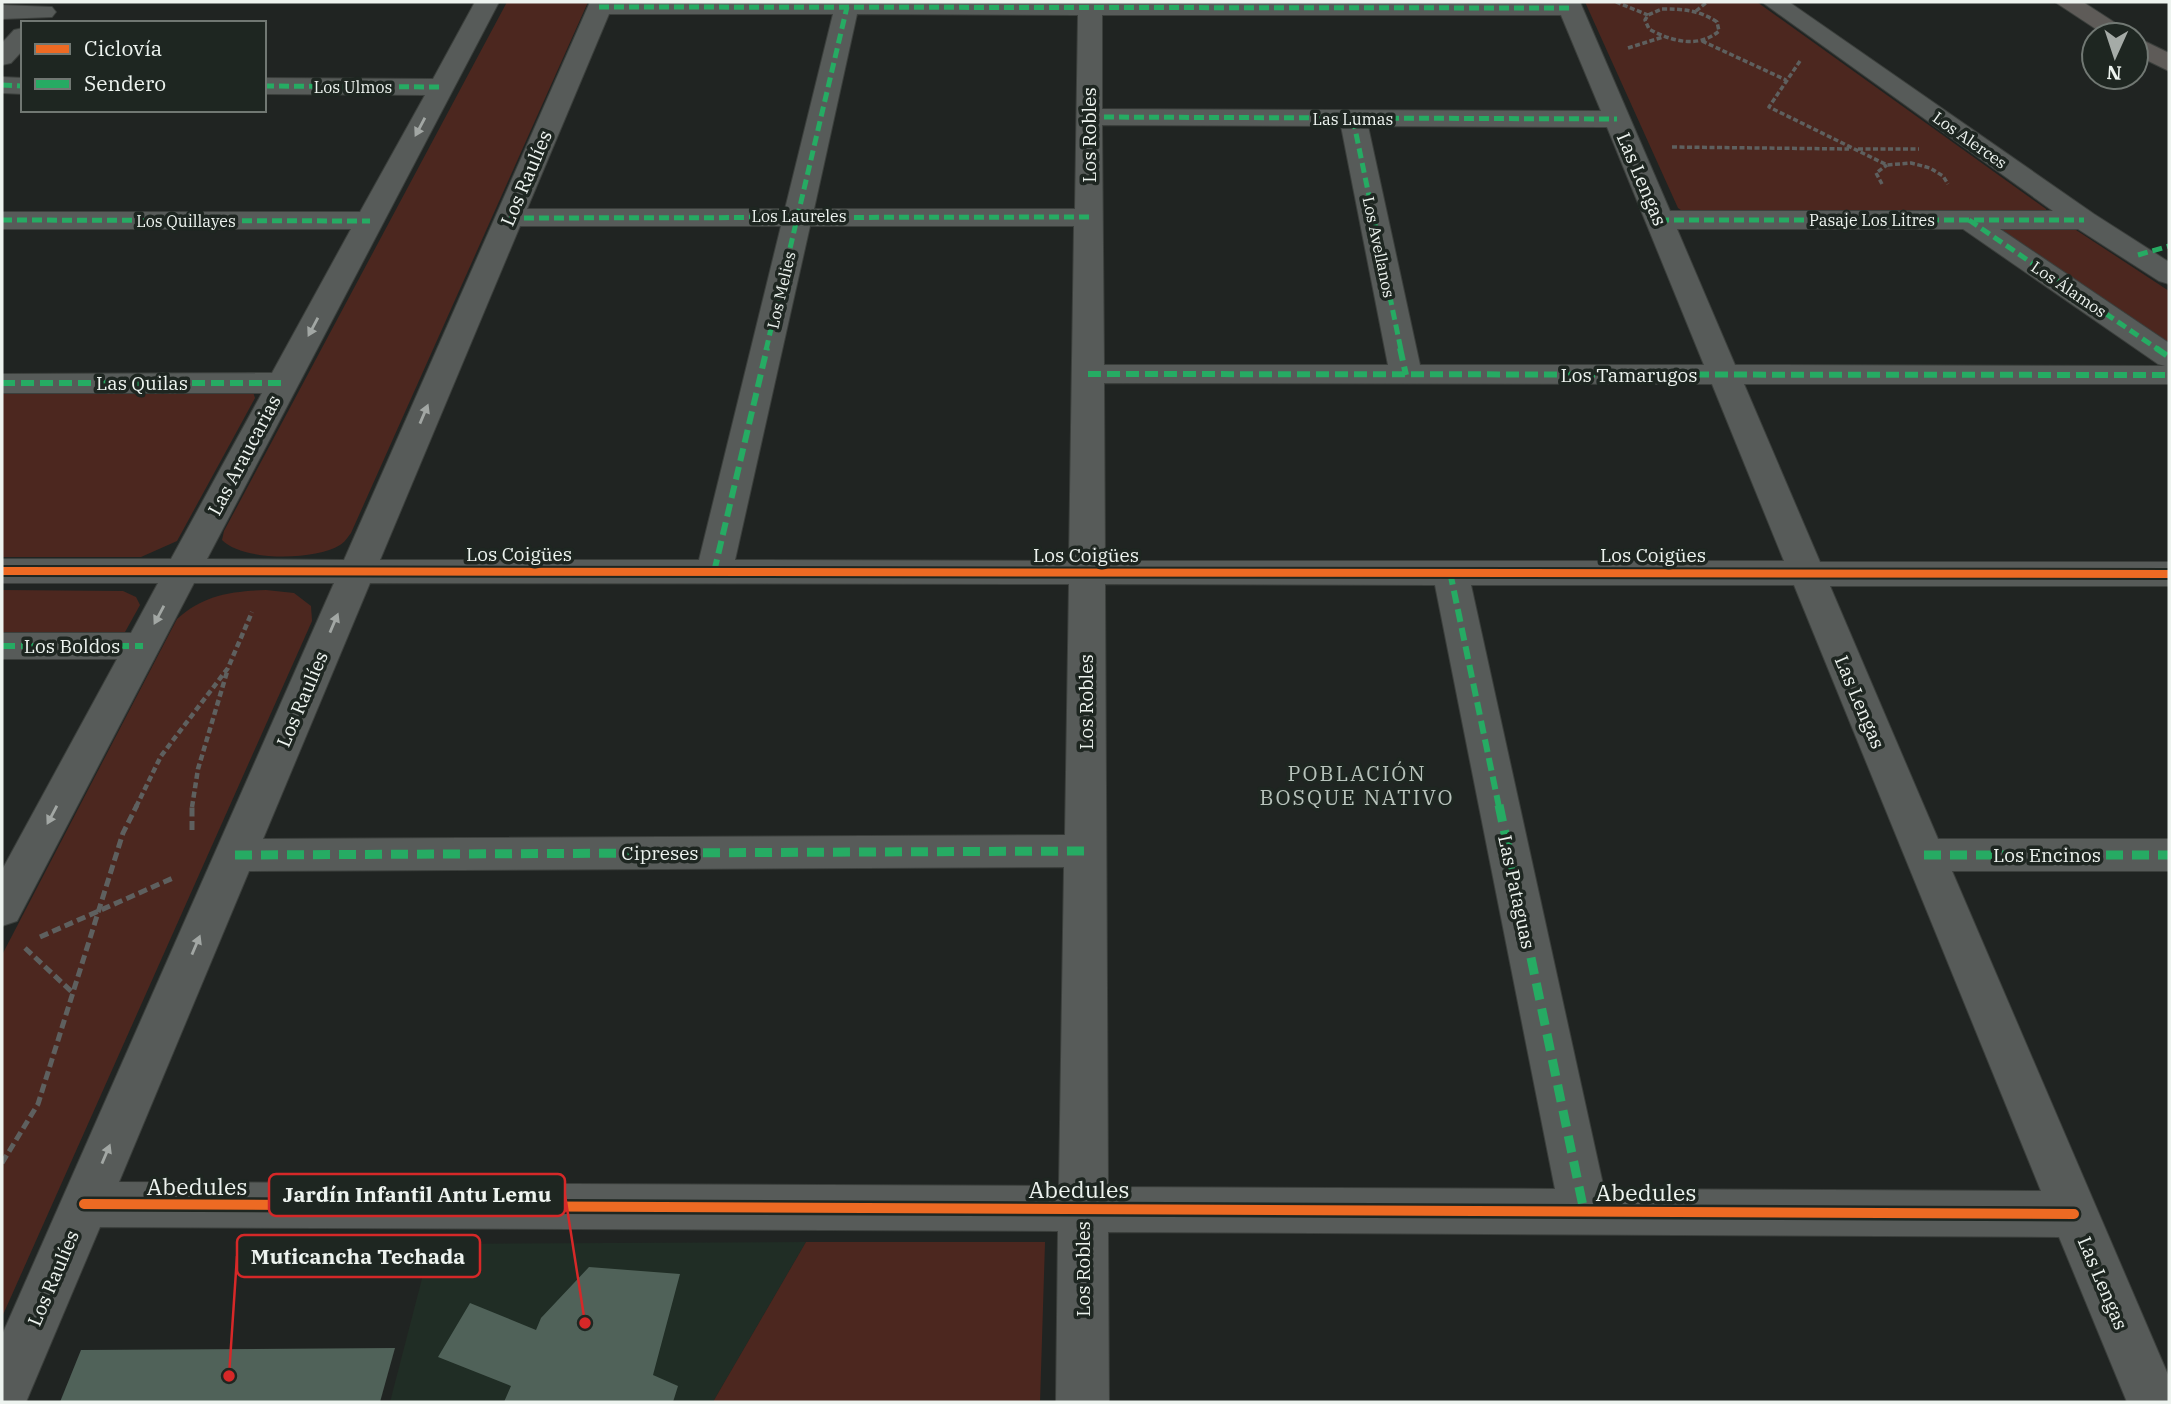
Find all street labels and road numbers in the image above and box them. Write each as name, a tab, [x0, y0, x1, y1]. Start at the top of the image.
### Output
street label: Los Ulmos	[314, 77, 392, 97]
street label: Los Robles	[1077, 87, 1101, 183]
street label: Los Alerces	[1929, 107, 2011, 173]
street label: Las Lumas	[1313, 109, 1393, 129]
street label: Los Raulíes	[495, 127, 557, 229]
street label: Las Lengas	[1612, 129, 1672, 229]
street label: Los Avellanos	[1359, 195, 1399, 299]
street label: Los Laureles	[752, 206, 846, 226]
street label: Pasaje Los Litres	[1809, 210, 1935, 230]
street label: Los Quillayes	[136, 211, 236, 231]
street label: Los Melies	[762, 249, 800, 331]
street label: Los Álamos	[2028, 256, 2111, 321]
street label: Los Tamarugos	[1561, 363, 1697, 387]
street label: Las Quilas	[96, 371, 188, 395]
street label: Las Araucarias	[202, 391, 286, 519]
street label: Los Coigües	[466, 542, 572, 566]
street label: Los Coigües	[1033, 543, 1139, 567]
street label: Los Coigües	[1600, 543, 1706, 567]
street label: Los Boldos	[24, 634, 120, 658]
street label: Los Raulíes	[271, 648, 333, 750]
street label: Las Lengas	[1830, 652, 1890, 752]
street label: Los Robles	[1074, 654, 1098, 750]
street label: Las Pataguas	[1493, 833, 1541, 951]
street label: Cipreses	[621, 841, 699, 865]
street label: Los Encinos	[1993, 843, 2101, 867]
street label: Abedules	[147, 1171, 248, 1201]
street label: Abedules	[1029, 1174, 1130, 1204]
street label: Abedules	[1596, 1177, 1697, 1207]
street label: Los Robles	[1071, 1221, 1095, 1317]
street label: Los Raulíes	[22, 1227, 84, 1329]
street label: Las Lengas	[2073, 1233, 2133, 1333]

